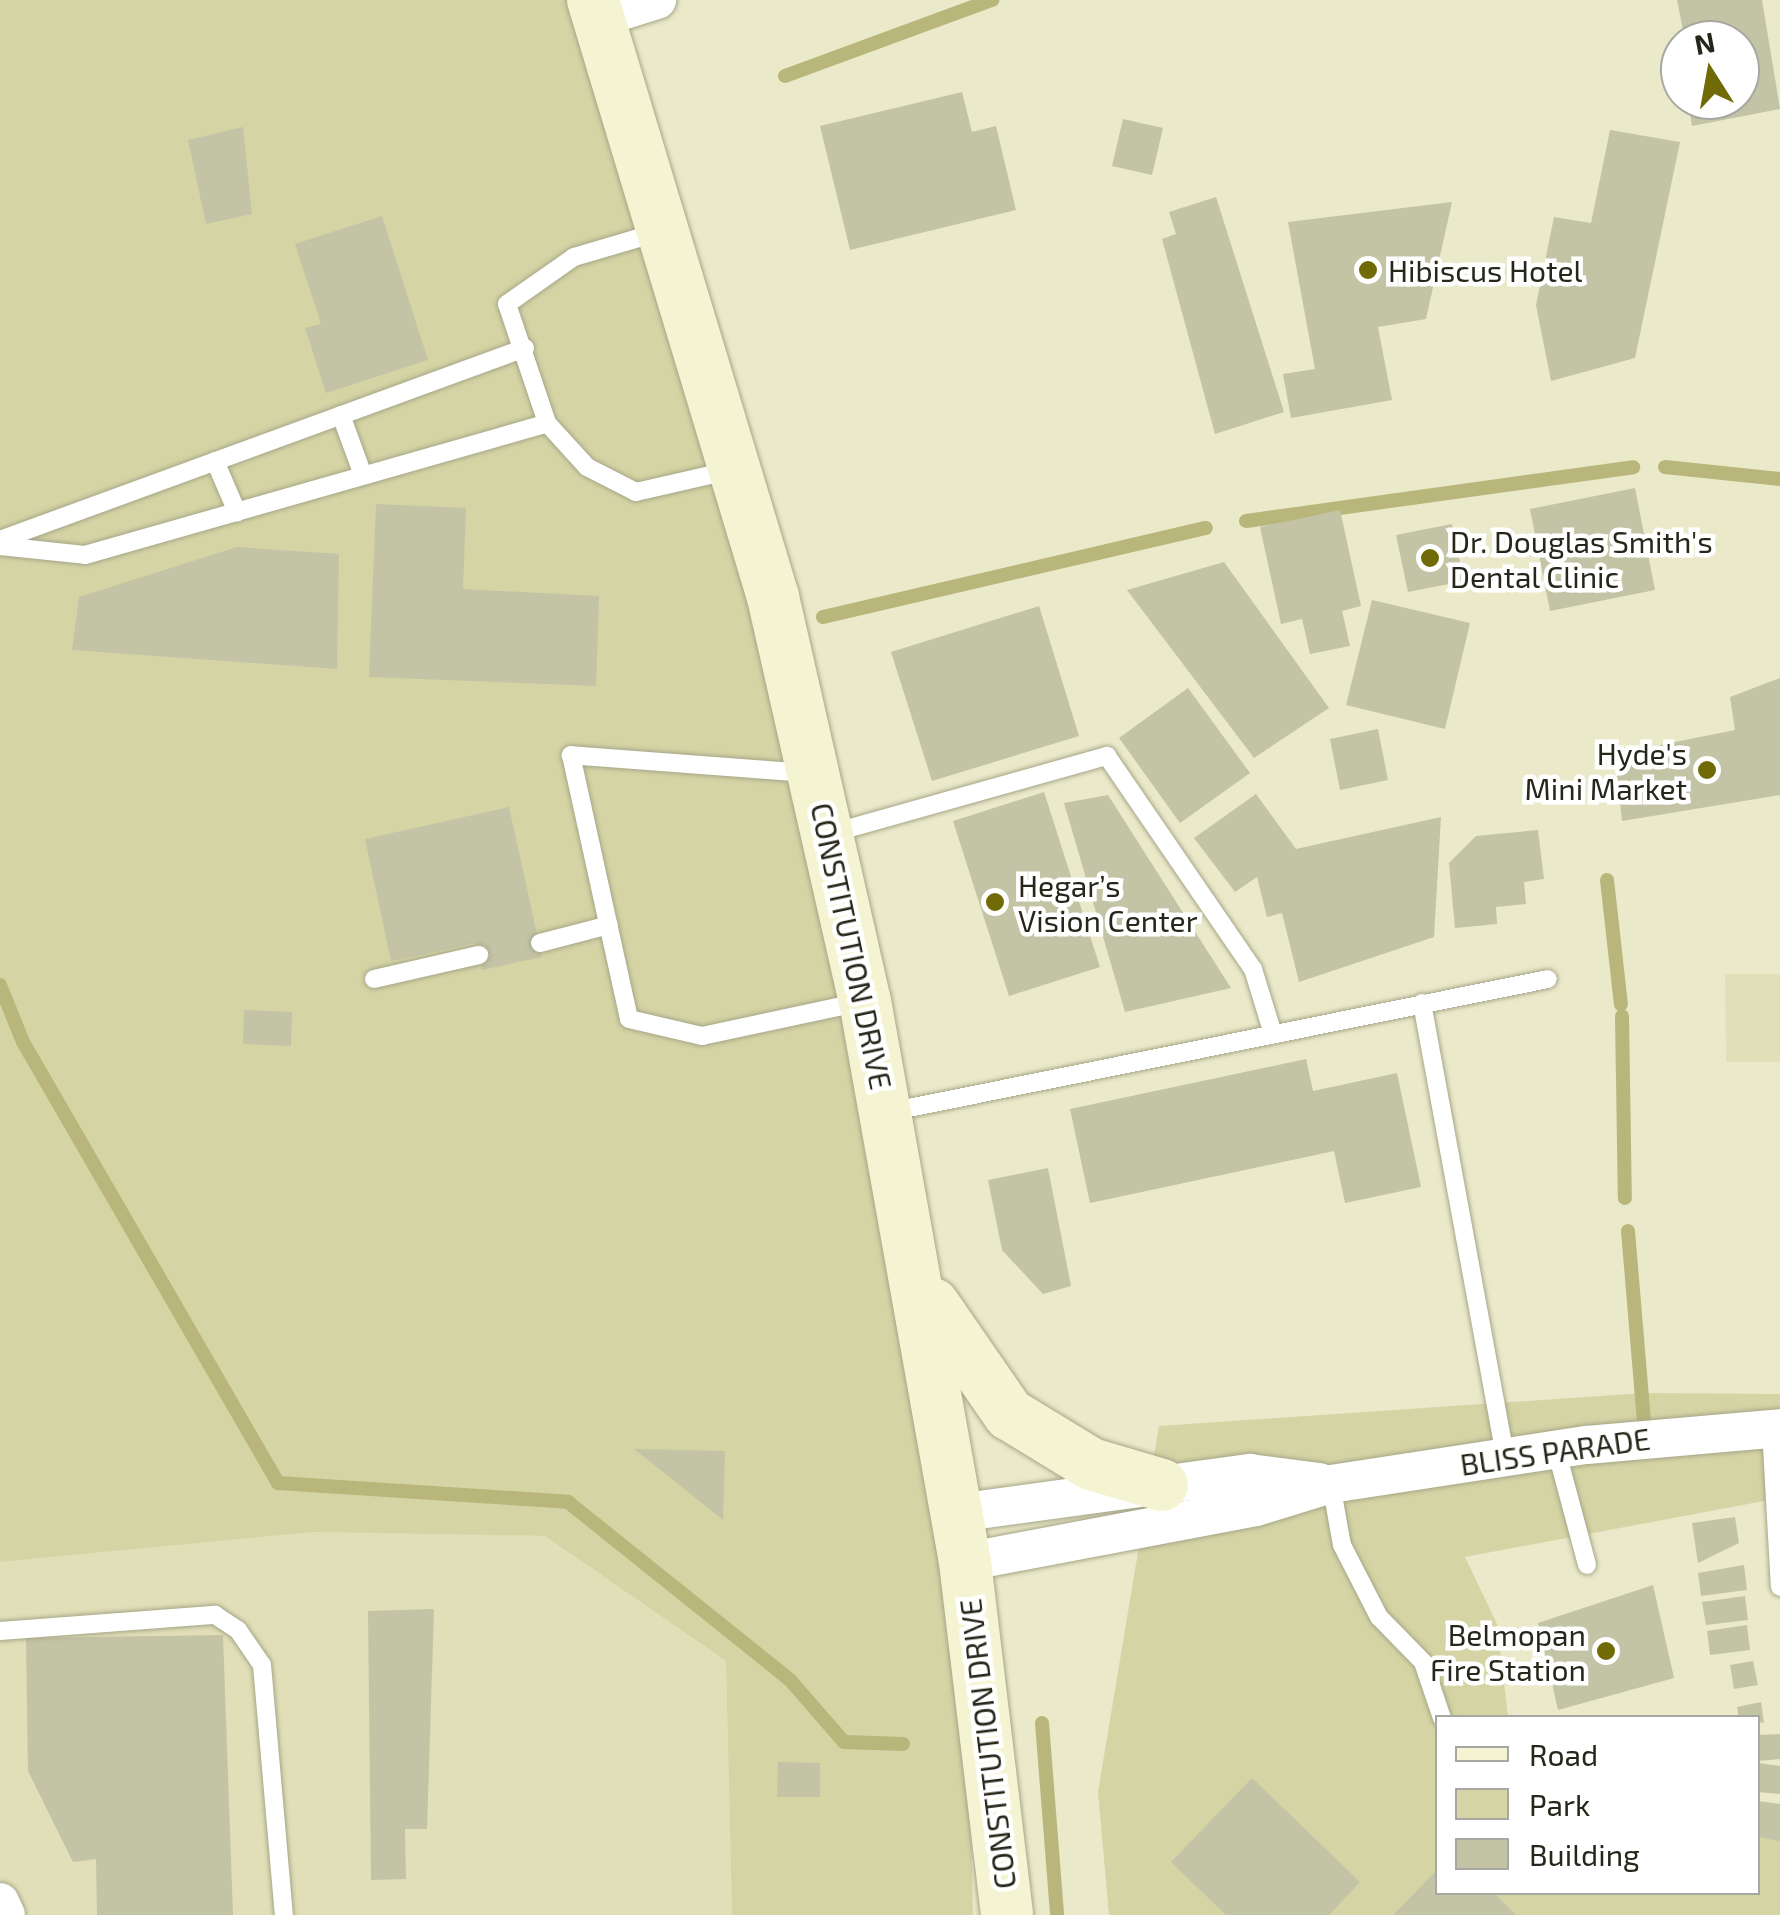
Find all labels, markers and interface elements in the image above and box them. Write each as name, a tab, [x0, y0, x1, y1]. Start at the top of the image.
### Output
north arrow	[1660, 20, 1760, 120]
text: N	[1691, 24, 1718, 61]
place label: Hibiscus Hotel	[1388, 252, 1582, 288]
marker: Hibiscus Hotel	[1357, 259, 1379, 281]
place label: Dr. Douglas Smith's Dental Clinic	[1450, 523, 1713, 594]
marker: Dr. Douglas Smith's Dental Clinic	[1419, 547, 1441, 569]
place label: Hyde's Mini Market	[1525, 735, 1687, 806]
marker: Hyde's Mini Market	[1696, 759, 1718, 781]
street label: CONSTITUTION DRIVE	[804, 799, 900, 1093]
place label: Hegar’s Vision Center	[1018, 867, 1198, 938]
marker: Hegar’s Vision Center	[982, 889, 1008, 915]
street label: BLISS PARADE	[1458, 1420, 1652, 1482]
street label: CONSTITUTION DRIVE	[951, 1597, 1023, 1891]
place label: Belmopan Fire Station	[1430, 1616, 1586, 1686]
marker: Belmopan Fire Station	[1595, 1640, 1617, 1662]
legend	[1435, 1715, 1760, 1895]
text: Road	[1529, 1736, 1598, 1772]
text: Park	[1529, 1786, 1590, 1822]
text: Building	[1529, 1836, 1640, 1872]

